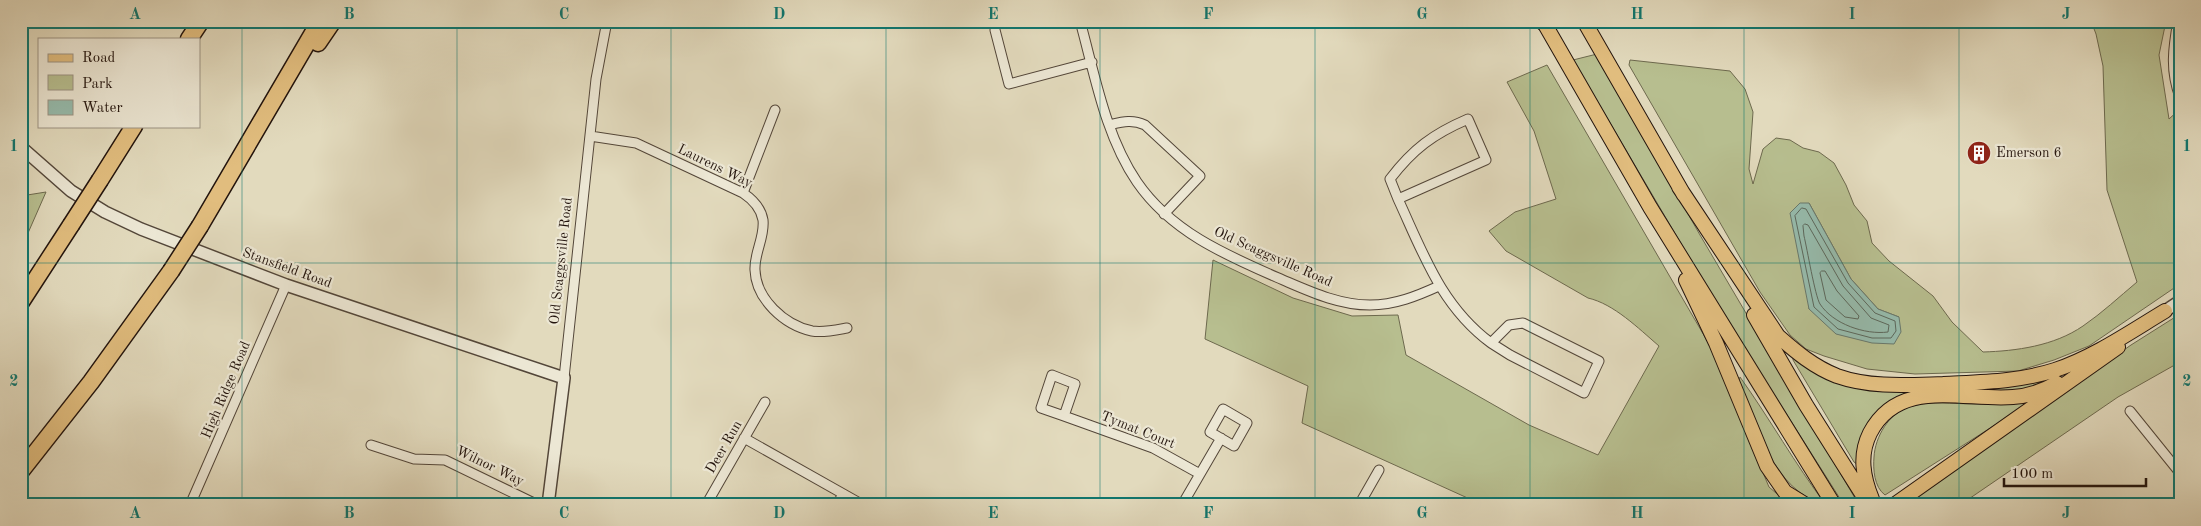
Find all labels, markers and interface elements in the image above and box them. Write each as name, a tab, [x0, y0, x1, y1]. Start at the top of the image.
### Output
text: A	[129, 7, 141, 23]
text: B	[343, 7, 355, 23]
text: C	[559, 7, 569, 23]
text: D	[773, 7, 785, 23]
text: E	[987, 7, 999, 23]
text: F	[1203, 7, 1214, 23]
text: G	[1416, 7, 1428, 23]
text: H	[1630, 7, 1644, 23]
text: I	[1848, 7, 1856, 23]
text: J	[2062, 7, 2071, 23]
legend	[38, 38, 200, 128]
text: Road	[82, 51, 116, 66]
text: Park	[82, 77, 113, 92]
text: Water	[82, 101, 123, 116]
text: 1	[9, 139, 19, 155]
text: 1	[2182, 139, 2192, 155]
building icon: Emerson 6	[1966, 140, 1992, 166]
street label: Laurens Way	[675, 142, 755, 190]
place label: Emerson 6	[1996, 146, 2062, 160]
street label: Old Scaggsville Road	[547, 197, 575, 325]
street label: Old Scaggsville Road	[1212, 225, 1334, 289]
street label: Stansfield Road	[240, 245, 334, 291]
street label: High Ridge Road	[199, 339, 253, 441]
text: 2	[9, 374, 19, 390]
text: 2	[2182, 374, 2192, 390]
street label: Tymat Court	[1099, 409, 1177, 451]
street label: Deer Run	[703, 418, 745, 476]
street label: Wilnor Way	[454, 443, 527, 489]
scale bar	[2004, 456, 2146, 488]
text: 100 m	[2011, 467, 2053, 482]
text: A	[129, 506, 141, 522]
text: B	[343, 506, 355, 522]
text: C	[559, 506, 569, 522]
text: D	[773, 506, 785, 522]
text: E	[987, 506, 999, 522]
text: F	[1203, 506, 1214, 522]
text: G	[1416, 506, 1428, 522]
text: H	[1630, 506, 1644, 522]
text: I	[1848, 506, 1856, 522]
text: J	[2062, 506, 2071, 522]

